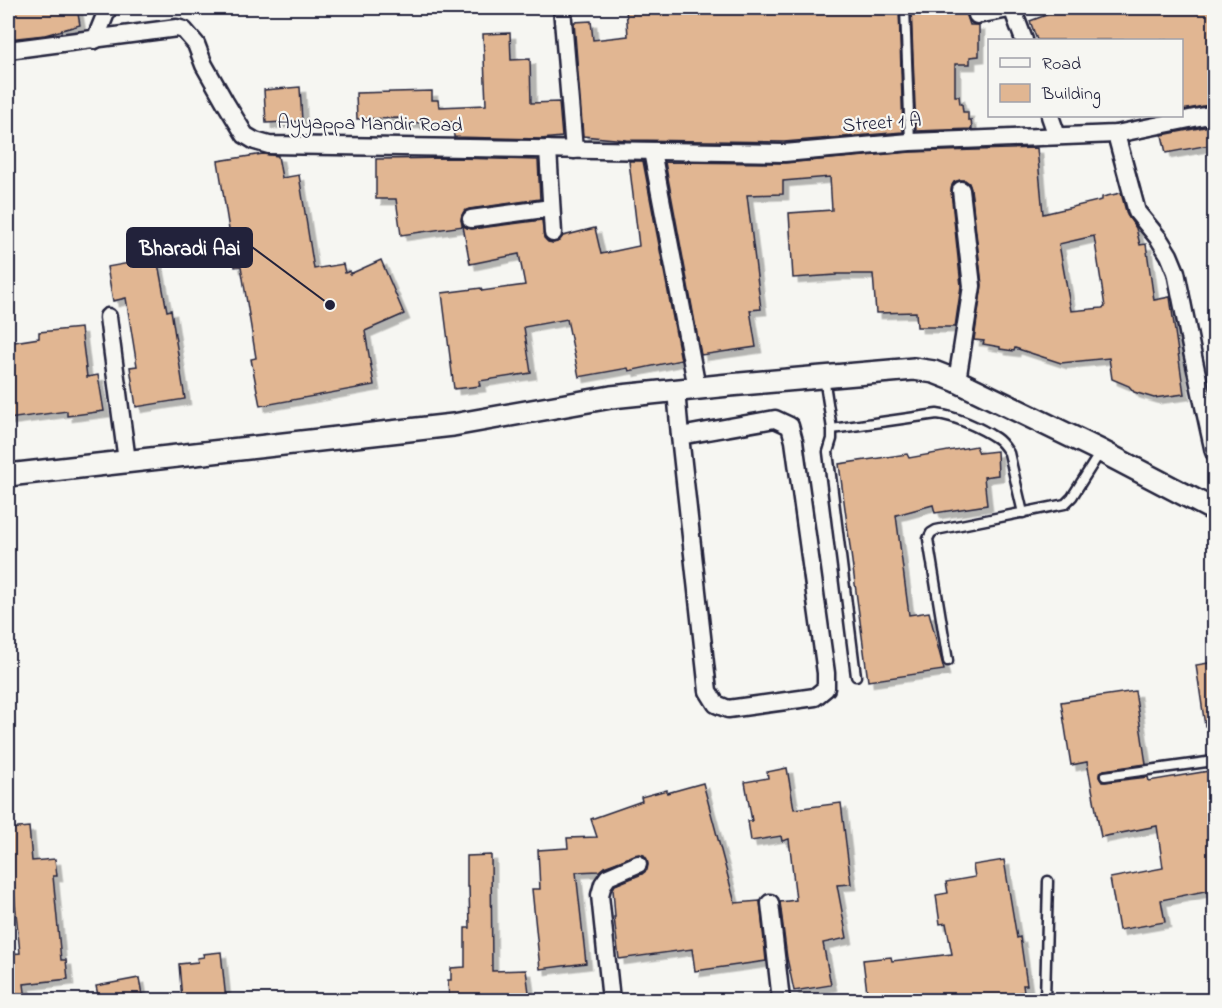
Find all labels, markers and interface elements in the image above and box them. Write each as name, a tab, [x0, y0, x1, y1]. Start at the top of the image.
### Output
legend	[988, 39, 1183, 117]
text: Road	[1042, 52, 1081, 78]
text: Building	[1041, 82, 1101, 109]
street label: Street 1 A	[842, 107, 922, 141]
street label: Ayyappa Mandir Road	[277, 109, 463, 141]
callout: Bharadi Aai	[127, 228, 252, 267]
text: Bharadi Aai	[139, 235, 241, 265]

